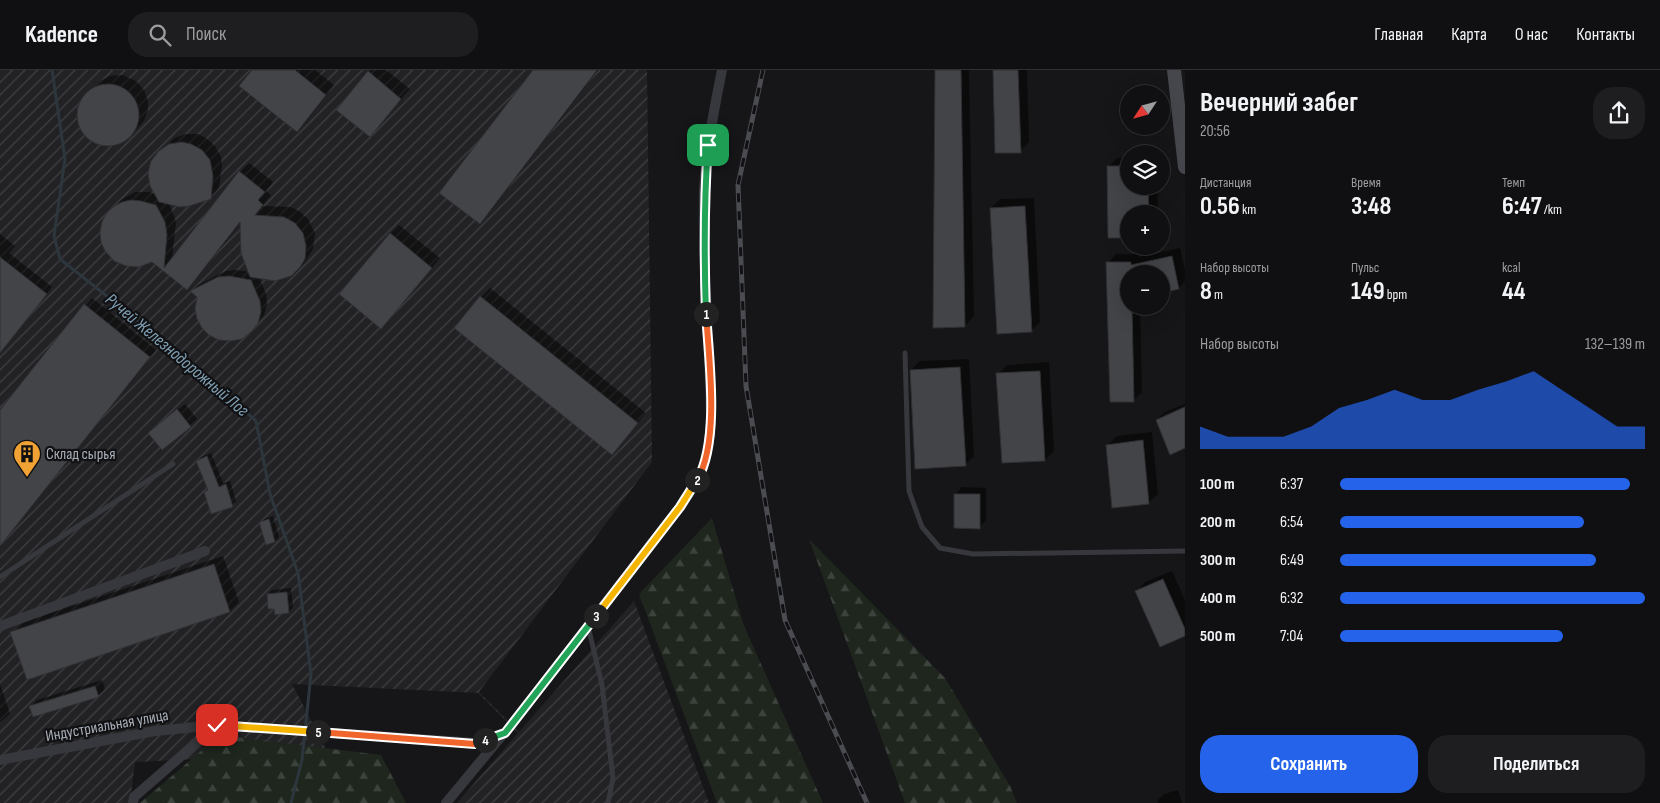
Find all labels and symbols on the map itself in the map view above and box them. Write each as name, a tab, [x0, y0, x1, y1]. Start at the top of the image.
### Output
north arrow	[1120, 85, 1170, 135]
pin	[687, 124, 729, 166]
water label: Ручей Железнодорожный Лог	[101, 289, 253, 421]
pin: 1	[694, 302, 718, 326]
building icon: Склад сырья	[12, 439, 42, 478]
place label: Склад сырья	[46, 445, 115, 464]
pin: 2	[684, 468, 710, 492]
pin: 3	[584, 604, 608, 628]
pin	[196, 704, 238, 746]
street label: Индустриальная улица	[44, 706, 170, 746]
pin: 5	[306, 720, 330, 744]
pin: 4	[472, 728, 498, 752]

